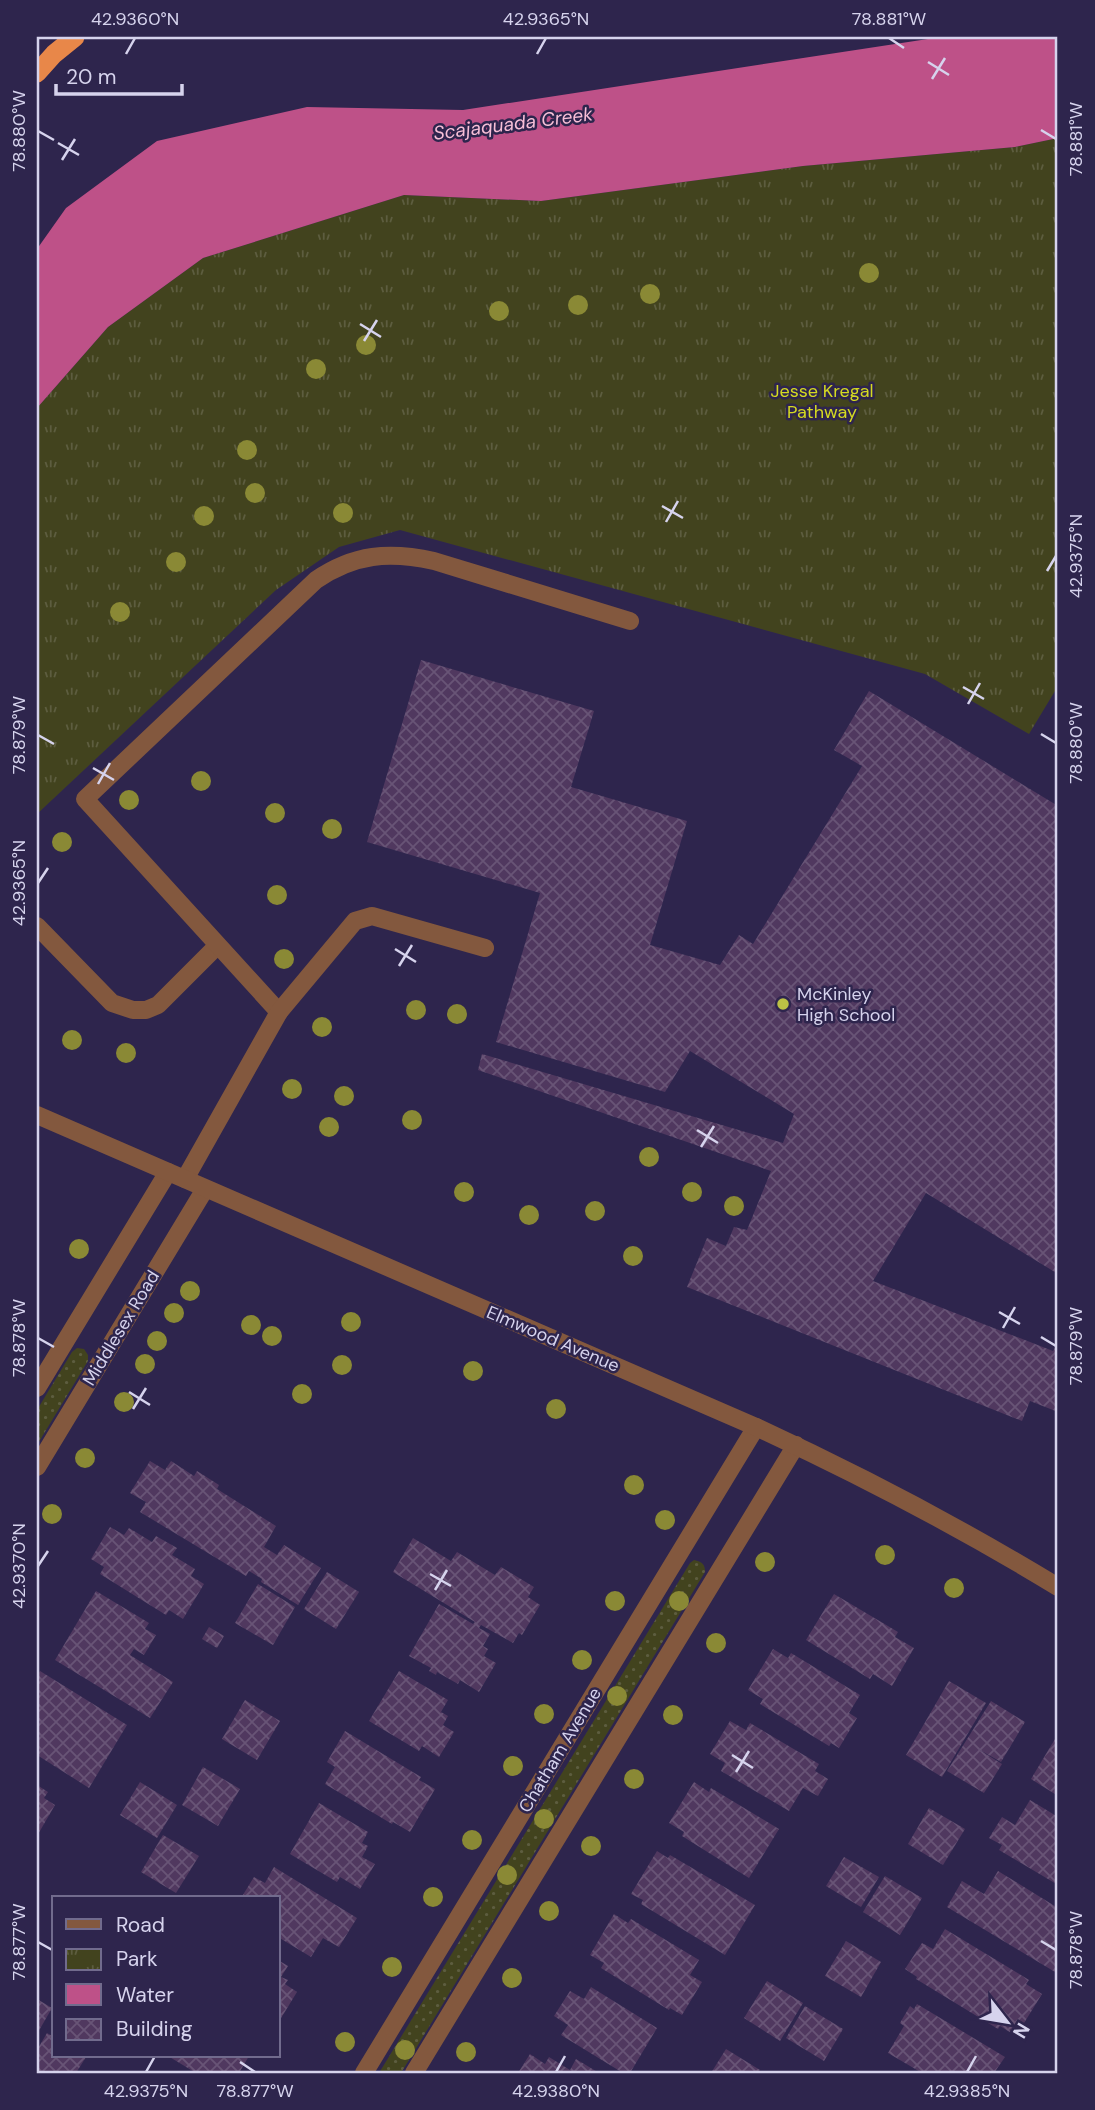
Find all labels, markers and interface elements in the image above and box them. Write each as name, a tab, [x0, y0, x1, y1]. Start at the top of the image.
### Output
text: 42.9360°N	[91, 7, 179, 31]
text: 42.9365°N	[503, 7, 589, 31]
text: 78.881°W	[852, 7, 926, 31]
scale bar	[56, 52, 182, 96]
text: 20 m	[66, 63, 117, 91]
text: 78.880°W	[7, 90, 31, 172]
water label: Scajaquada Creek	[432, 101, 594, 146]
text: 78.881°W	[1064, 102, 1088, 176]
park label: Jesse Kregal Pathway	[770, 379, 874, 424]
text: 42.9375°N	[1064, 514, 1088, 598]
text: 78.879°W	[7, 696, 31, 774]
text: 78.880°W	[1064, 702, 1088, 784]
text: 42.9365°N	[7, 840, 31, 926]
place label: McKinley High School	[797, 982, 895, 1027]
marker: McKinley High School	[775, 996, 791, 1012]
street label: Middlesex Road	[77, 1266, 165, 1390]
text: 78.878°W	[7, 1299, 31, 1377]
street label: Elmwood Avenue	[483, 1300, 623, 1378]
text: 78.879°W	[1064, 1307, 1088, 1385]
text: 42.9370°N	[7, 1523, 31, 1609]
street label: Chatham Avenue	[513, 1683, 607, 1817]
legend	[52, 1896, 280, 2058]
text: 78.877°W	[7, 1903, 31, 1981]
text: Road	[116, 1911, 165, 1939]
text: 78.878°W	[1064, 1911, 1088, 1989]
text: Park	[116, 1945, 158, 1973]
text: Water	[116, 1981, 174, 2009]
north arrow	[972, 1988, 1042, 2058]
text: Building	[116, 2015, 193, 2043]
text: N	[1007, 2018, 1035, 2043]
text: 42.9375°N	[104, 2079, 188, 2103]
text: 78.877°W	[216, 2079, 294, 2103]
text: 42.9380°N	[512, 2079, 600, 2103]
text: 42.9385°N	[924, 2079, 1010, 2103]

